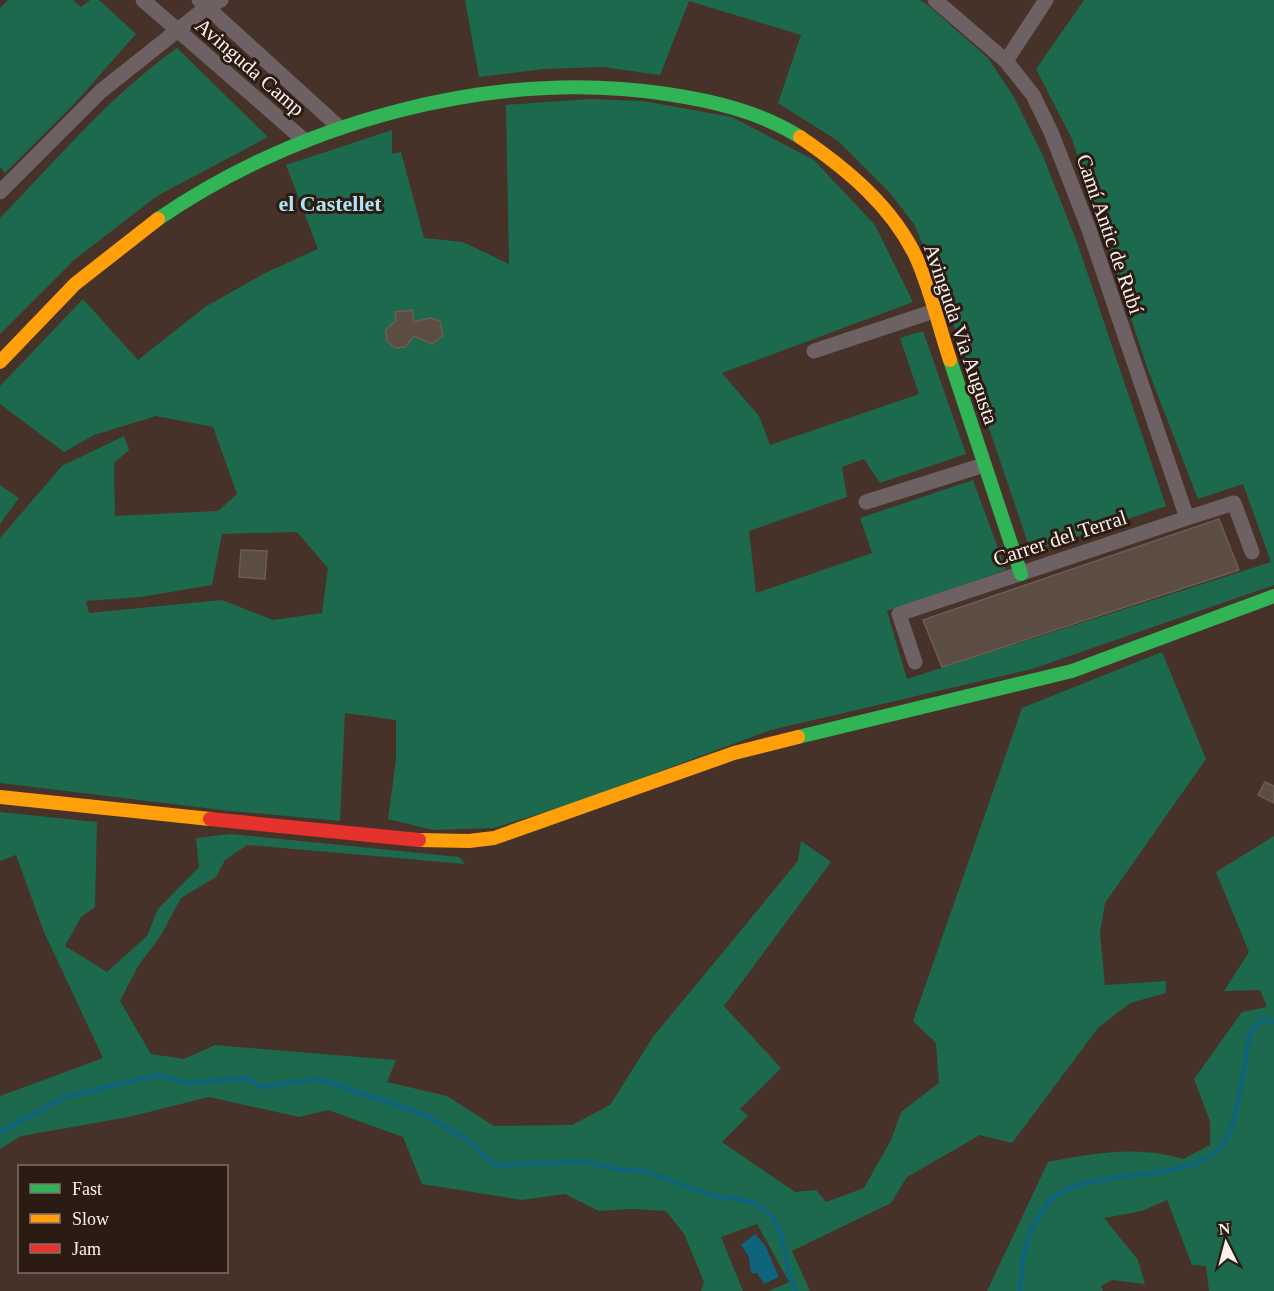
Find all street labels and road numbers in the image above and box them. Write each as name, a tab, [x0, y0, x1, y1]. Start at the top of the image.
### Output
street label: Avinguda Camp	[191, 13, 309, 121]
street label: Camí Antic de Rubí	[1071, 151, 1149, 317]
street label: Avinguda Via Augusta	[919, 241, 1003, 428]
street label: Carrer del Terral	[990, 505, 1130, 571]

